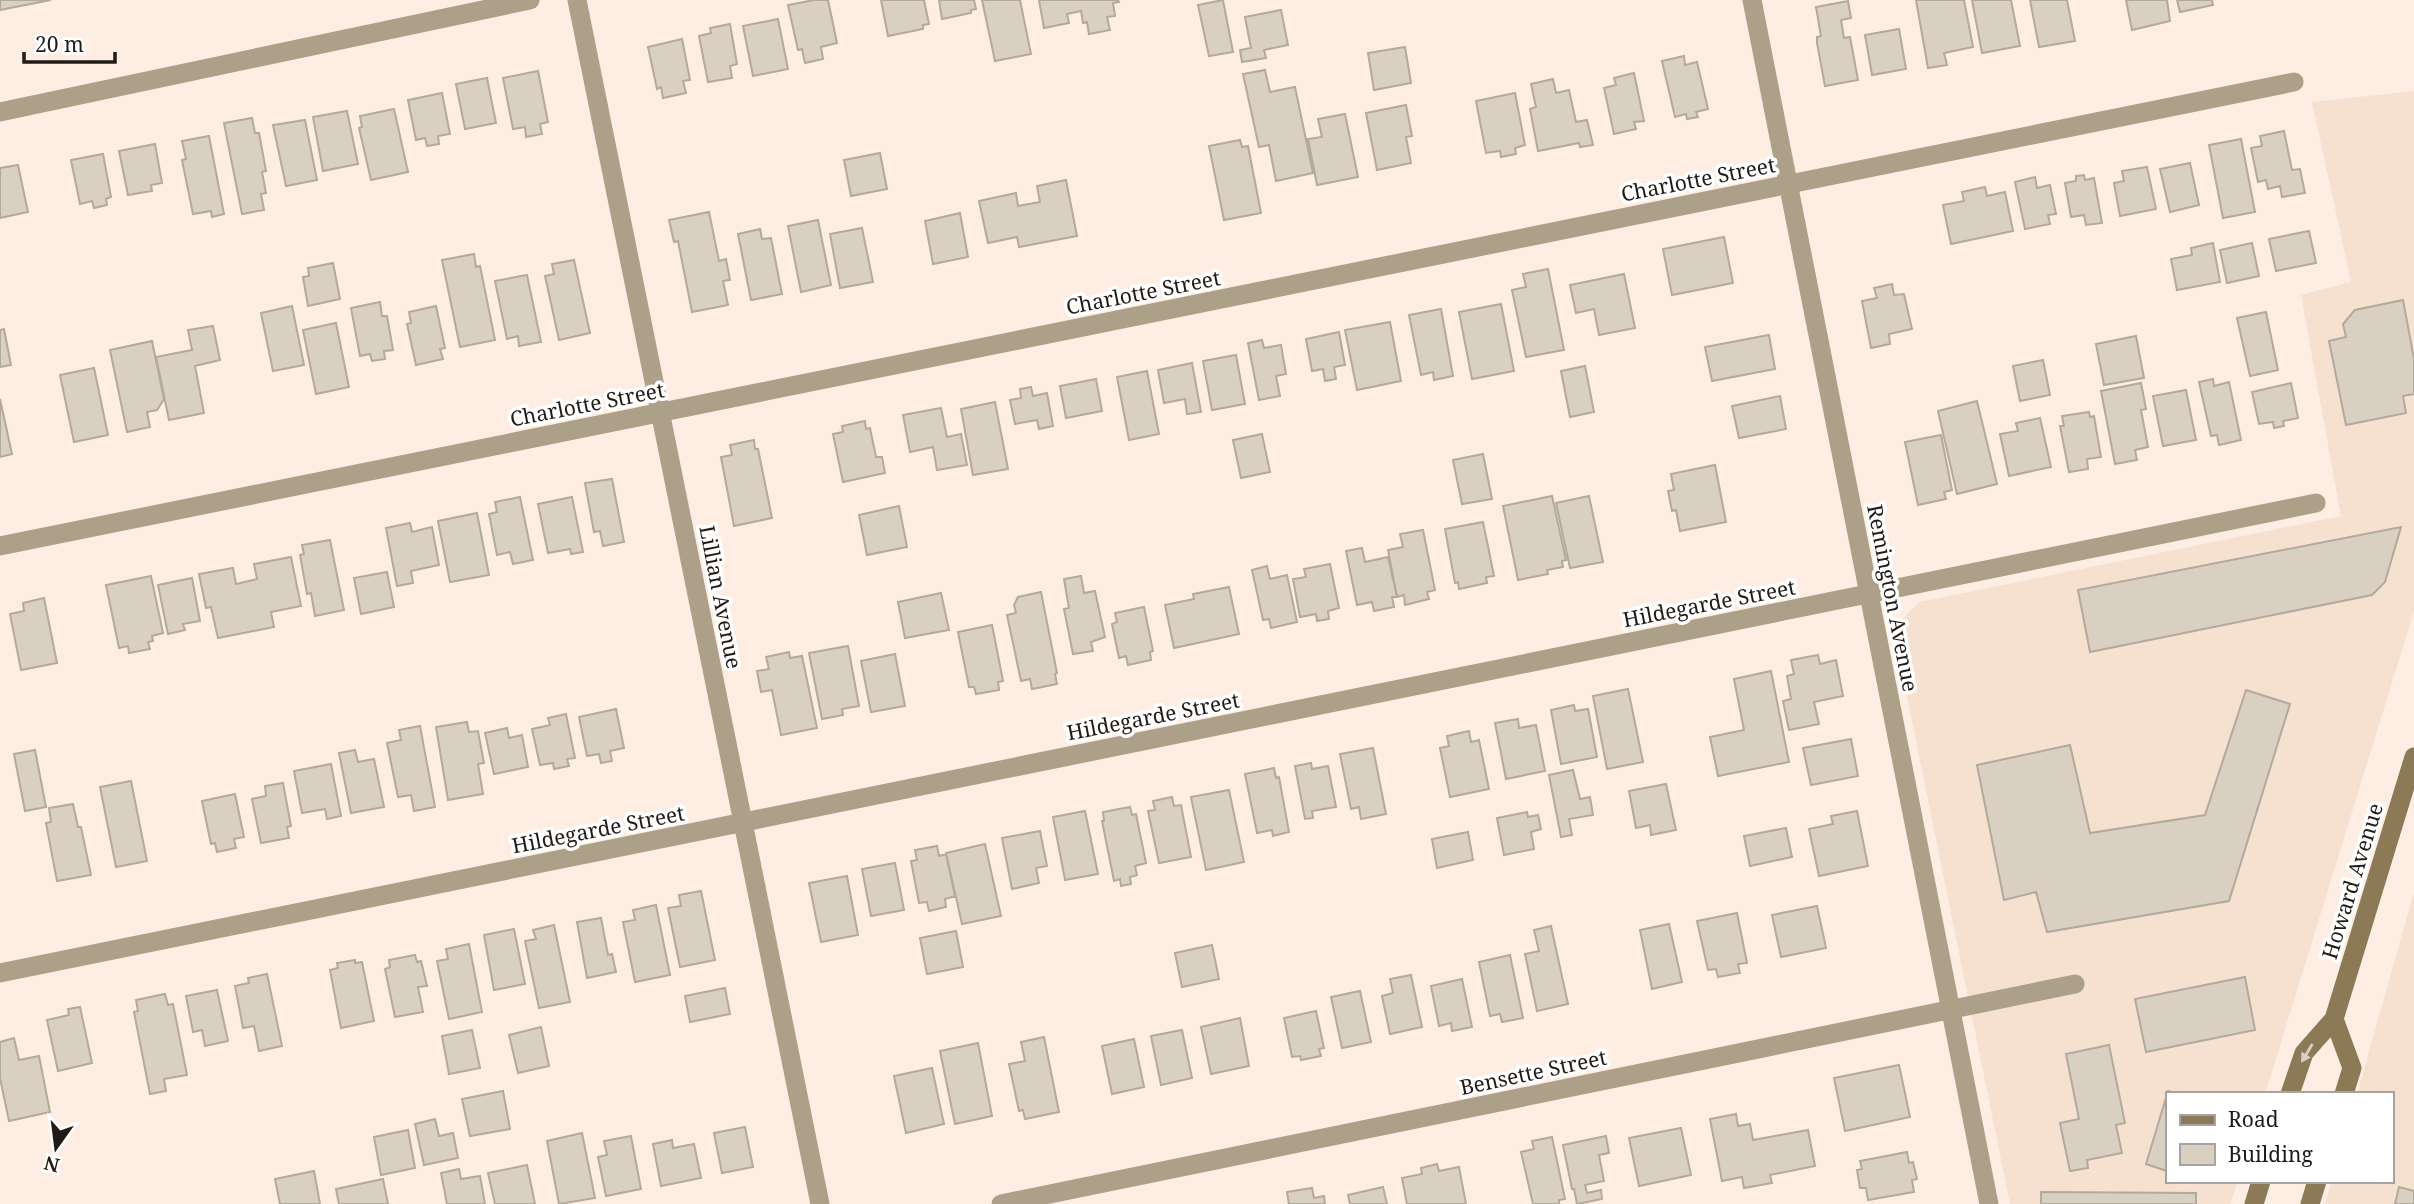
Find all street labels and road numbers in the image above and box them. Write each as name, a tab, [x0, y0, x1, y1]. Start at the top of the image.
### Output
street label: Charlotte Street	[1618, 150, 1778, 208]
street label: Charlotte Street	[1063, 263, 1223, 321]
street label: Charlotte Street	[507, 375, 667, 433]
street label: Remington Avenue	[1861, 502, 1925, 694]
street label: Lillian Avenue	[693, 523, 749, 671]
street label: Hildegarde Street	[1620, 573, 1798, 633]
street label: Hildegarde Street	[1064, 686, 1242, 746]
street label: Hildegarde Street	[509, 799, 687, 859]
street label: Howard Avenue	[2315, 799, 2389, 963]
street label: Bensette Street	[1457, 1043, 1609, 1101]

